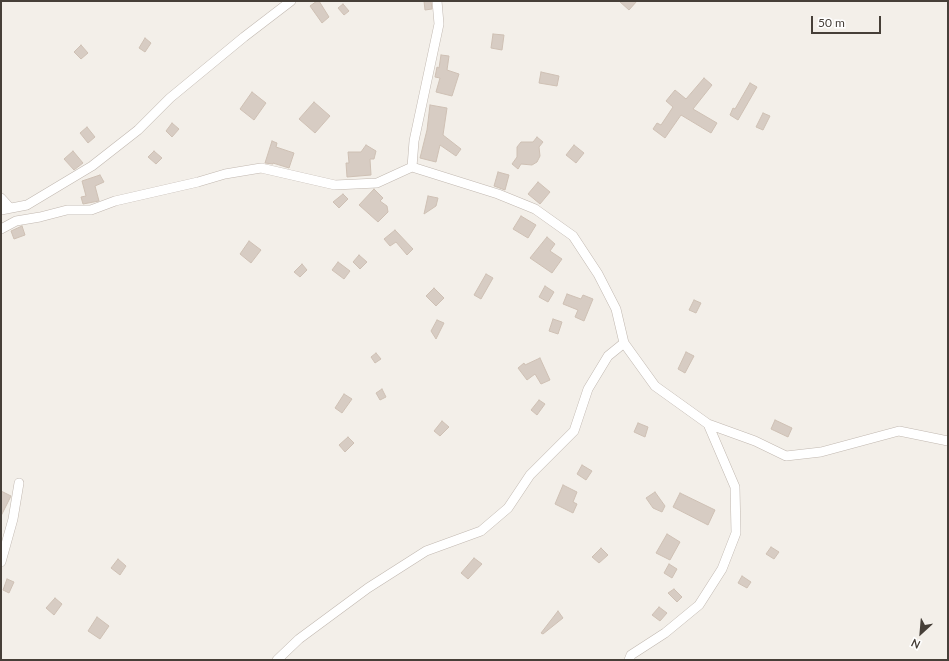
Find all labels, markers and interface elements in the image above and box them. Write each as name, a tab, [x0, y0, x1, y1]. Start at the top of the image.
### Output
scale bar	[813, 8, 883, 34]
text: 50 m	[818, 15, 845, 30]
north arrow	[901, 613, 941, 653]
text: N	[909, 637, 922, 652]

